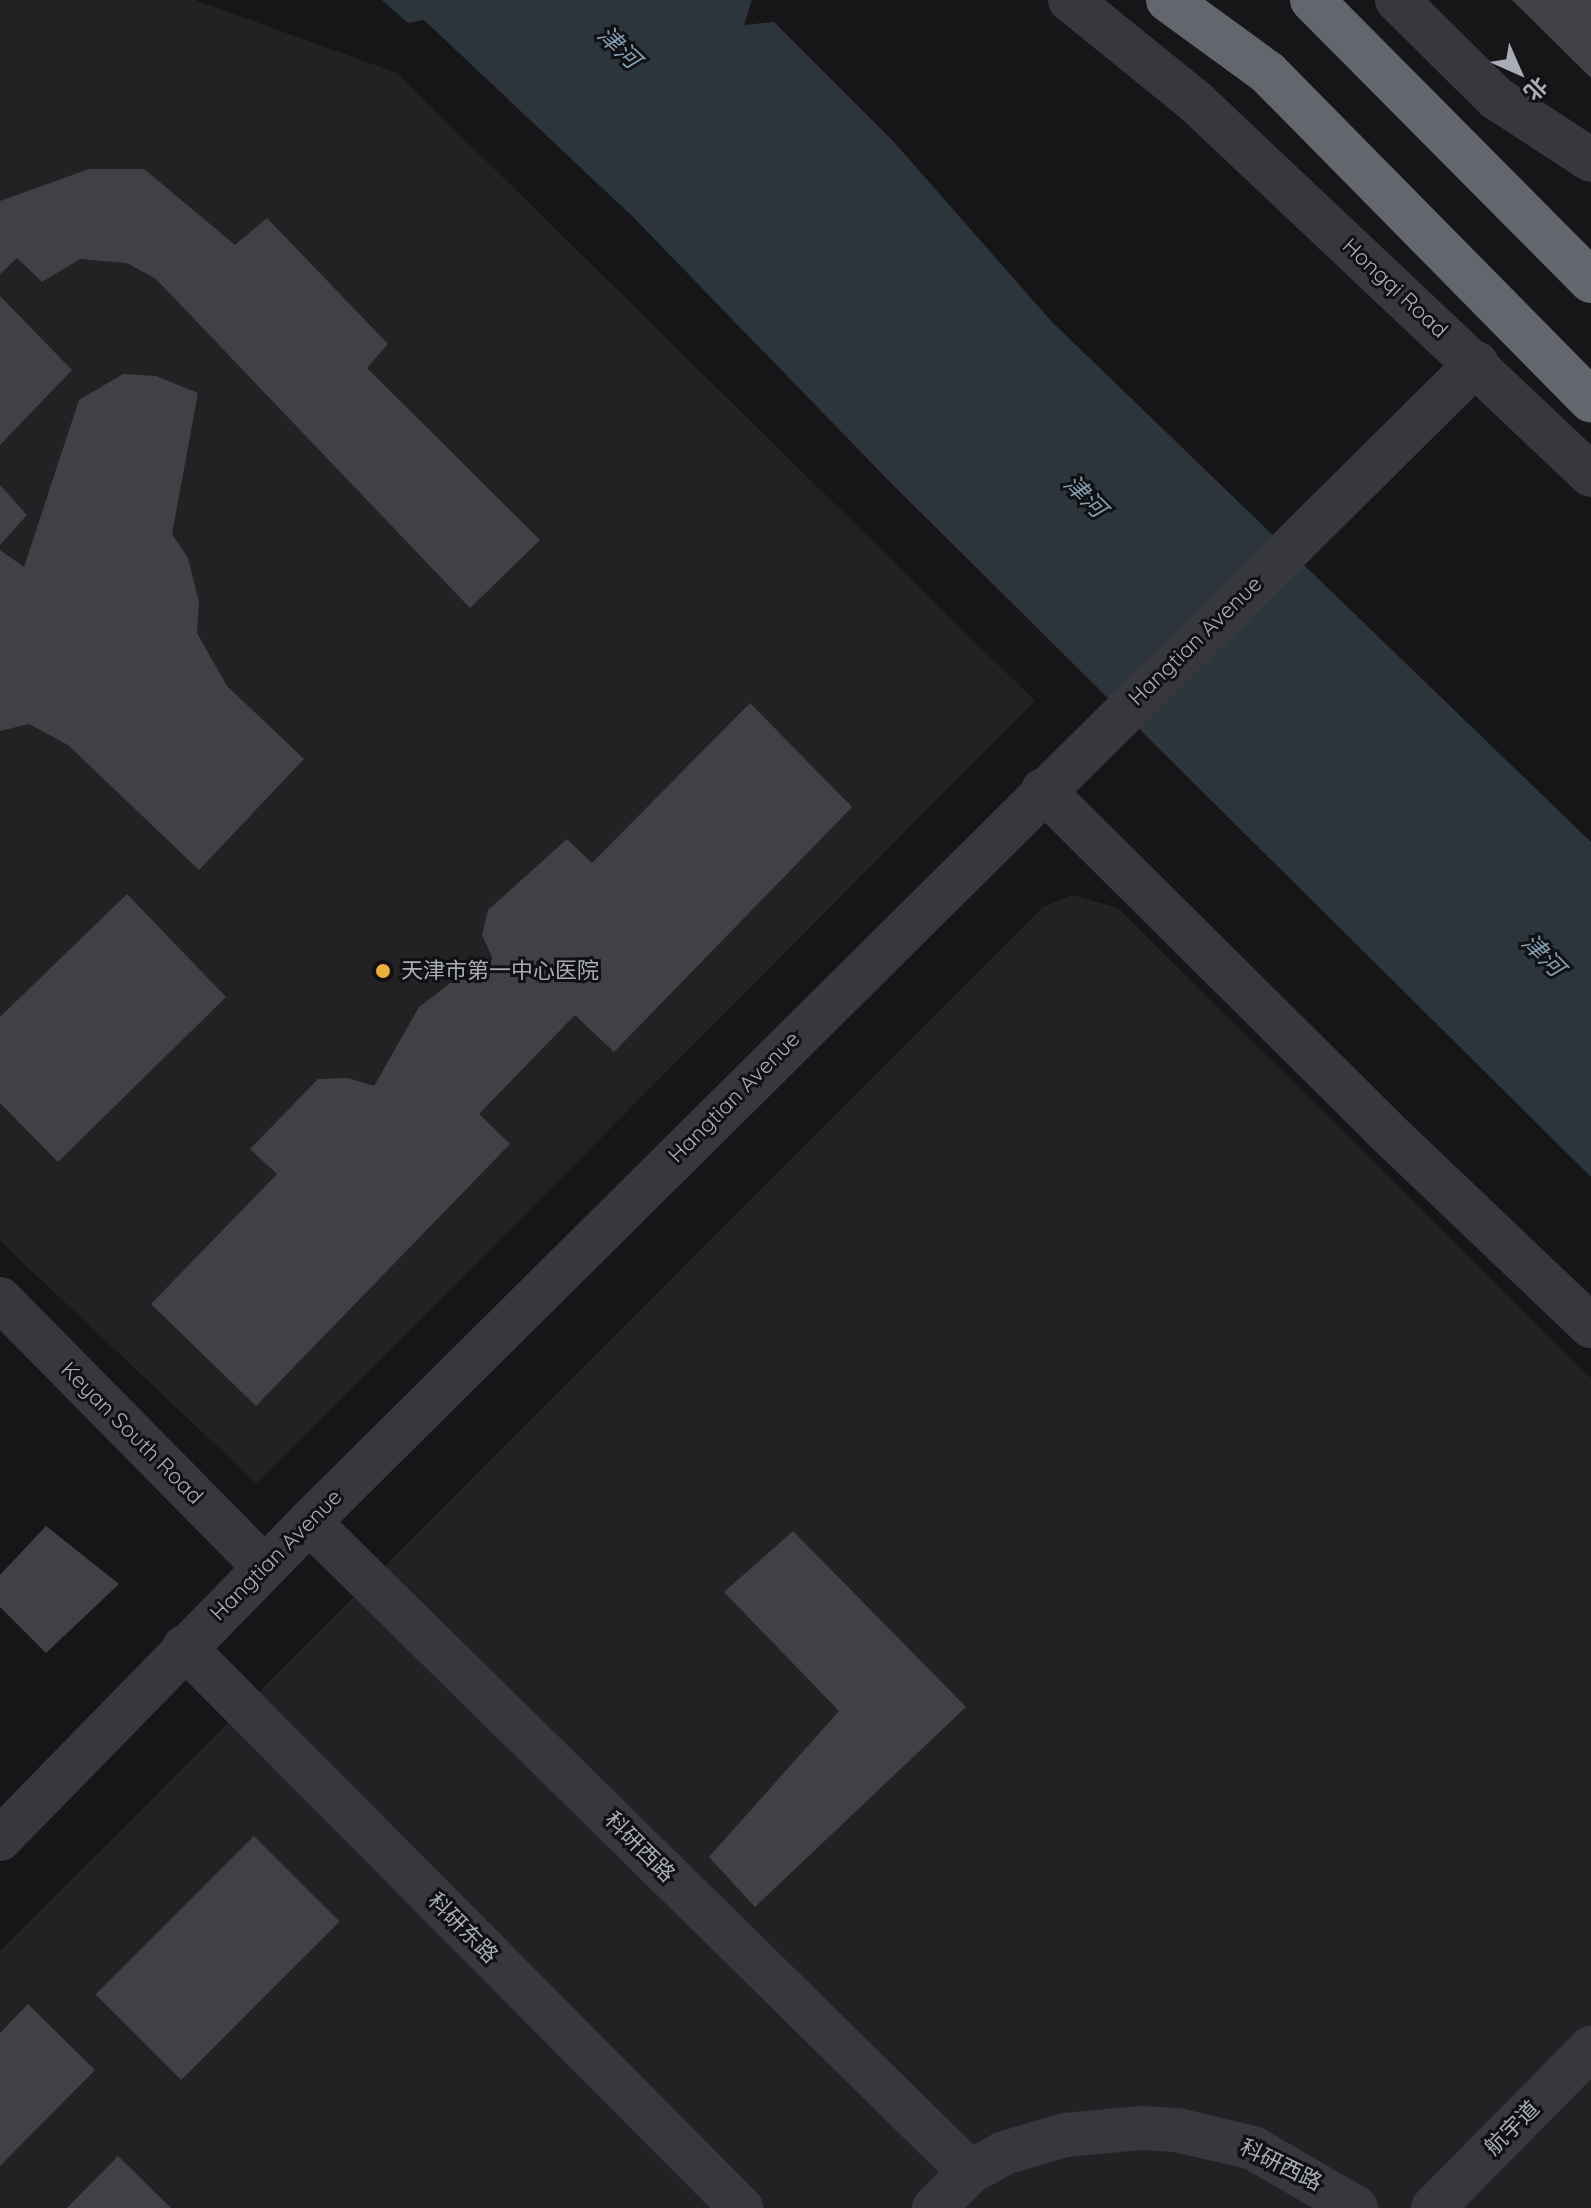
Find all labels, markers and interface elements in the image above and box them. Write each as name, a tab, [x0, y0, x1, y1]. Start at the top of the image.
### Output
water label: 津河	[592, 20, 646, 74]
north arrow	[1479, 32, 1559, 112]
text: 北	[1518, 71, 1554, 107]
street label: Hongqi Road	[1337, 233, 1453, 343]
water label: 津河	[1058, 469, 1112, 523]
street label: Hangtian Avenue	[1123, 571, 1267, 711]
water label: 津河	[1516, 928, 1570, 982]
place label: 天津市第一中心医院	[401, 958, 599, 984]
marker: 天津市第一中心医院	[372, 960, 394, 982]
street label: Hangtian Avenue	[663, 1026, 805, 1168]
street label: Keyan South Road	[56, 1357, 208, 1509]
street label: Hangtian Avenue	[205, 1484, 347, 1626]
street label: 科研西路	[600, 1807, 680, 1887]
street label: 科研东路	[423, 1888, 503, 1968]
street label: 航宇道	[1479, 2095, 1545, 2161]
street label: 科研西路	[1236, 2134, 1326, 2196]

